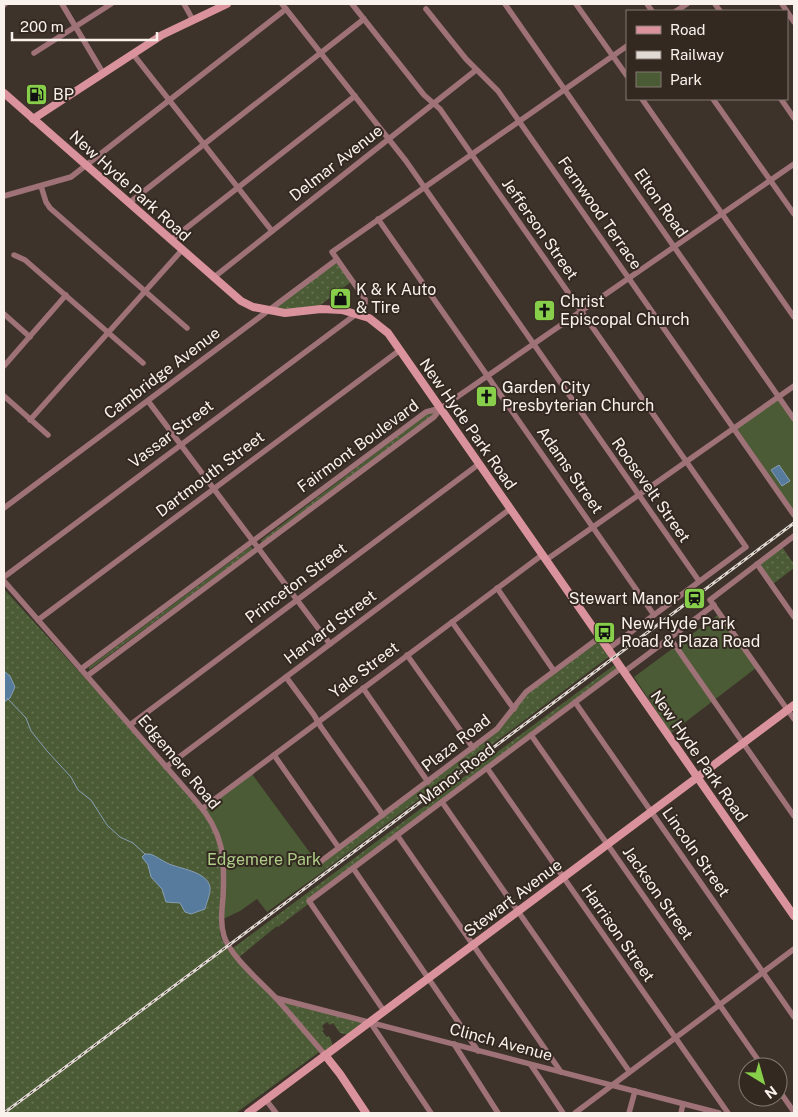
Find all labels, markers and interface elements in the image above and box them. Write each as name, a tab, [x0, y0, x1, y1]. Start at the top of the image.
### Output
scale bar	[12, 10, 158, 42]
legend	[626, 10, 788, 100]
text: 200 m	[20, 18, 64, 35]
text: Road	[670, 21, 706, 38]
text: Railway	[670, 46, 724, 63]
text: Park	[670, 71, 702, 88]
fuel station icon: BP	[25, 82, 49, 106]
place label: BP	[53, 85, 74, 104]
street label: Delmar Avenue	[286, 121, 386, 205]
street label: New Hyde Park Road	[66, 127, 194, 245]
street label: Fernwood Terrace	[554, 153, 646, 273]
street label: Elton Road	[630, 165, 692, 241]
street label: Jefferson Street	[498, 175, 582, 283]
place label: K & K Auto & Tire	[356, 280, 436, 317]
shop icon: K & K Auto & Tire	[328, 286, 352, 310]
place label: Christ Episcopal Church	[560, 292, 690, 329]
church icon: Christ Episcopal Church	[532, 298, 556, 322]
street label: Cambridge Avenue	[100, 323, 224, 423]
street label: New Hyde Park Road	[415, 355, 521, 493]
place label: Garden City Presbyterian Church	[502, 378, 654, 415]
church icon: Garden City Presbyterian Church	[474, 384, 498, 408]
street label: Vassar Street	[125, 396, 217, 472]
street label: Fairmont Boulevard	[294, 396, 422, 496]
street label: Adams Street	[533, 423, 607, 517]
street label: Dartmouth Street	[152, 427, 268, 521]
street label: Roosevelt Street	[608, 434, 694, 546]
street label: Princeton Street	[242, 539, 350, 627]
street label: Harvard Street	[280, 586, 380, 668]
station icon: Stewart Manor	[683, 586, 707, 610]
place label: Stewart Manor	[569, 589, 679, 608]
place label: New Hyde Park Road & Plaza Road	[621, 614, 760, 651]
bus stop icon: New Hyde Park Road & Plaza Road	[593, 620, 617, 644]
street label: Yale Street	[326, 638, 402, 702]
street label: New Hyde Park Road	[646, 687, 752, 825]
street label: Plaza Road	[418, 710, 494, 776]
street label: Edgemere Road	[134, 711, 224, 813]
street label: Manor Road	[416, 740, 498, 808]
street label: Lincoln Street	[658, 804, 734, 900]
street label: Jackson Street	[619, 843, 697, 943]
park label: Edgemere Park	[207, 850, 321, 869]
street label: Stewart Avenue	[460, 855, 566, 941]
street label: Harrison Street	[577, 881, 659, 985]
street label: Clinch Avenue	[447, 1019, 555, 1065]
north arrow	[738, 1057, 788, 1107]
text: N	[762, 1083, 780, 1102]

